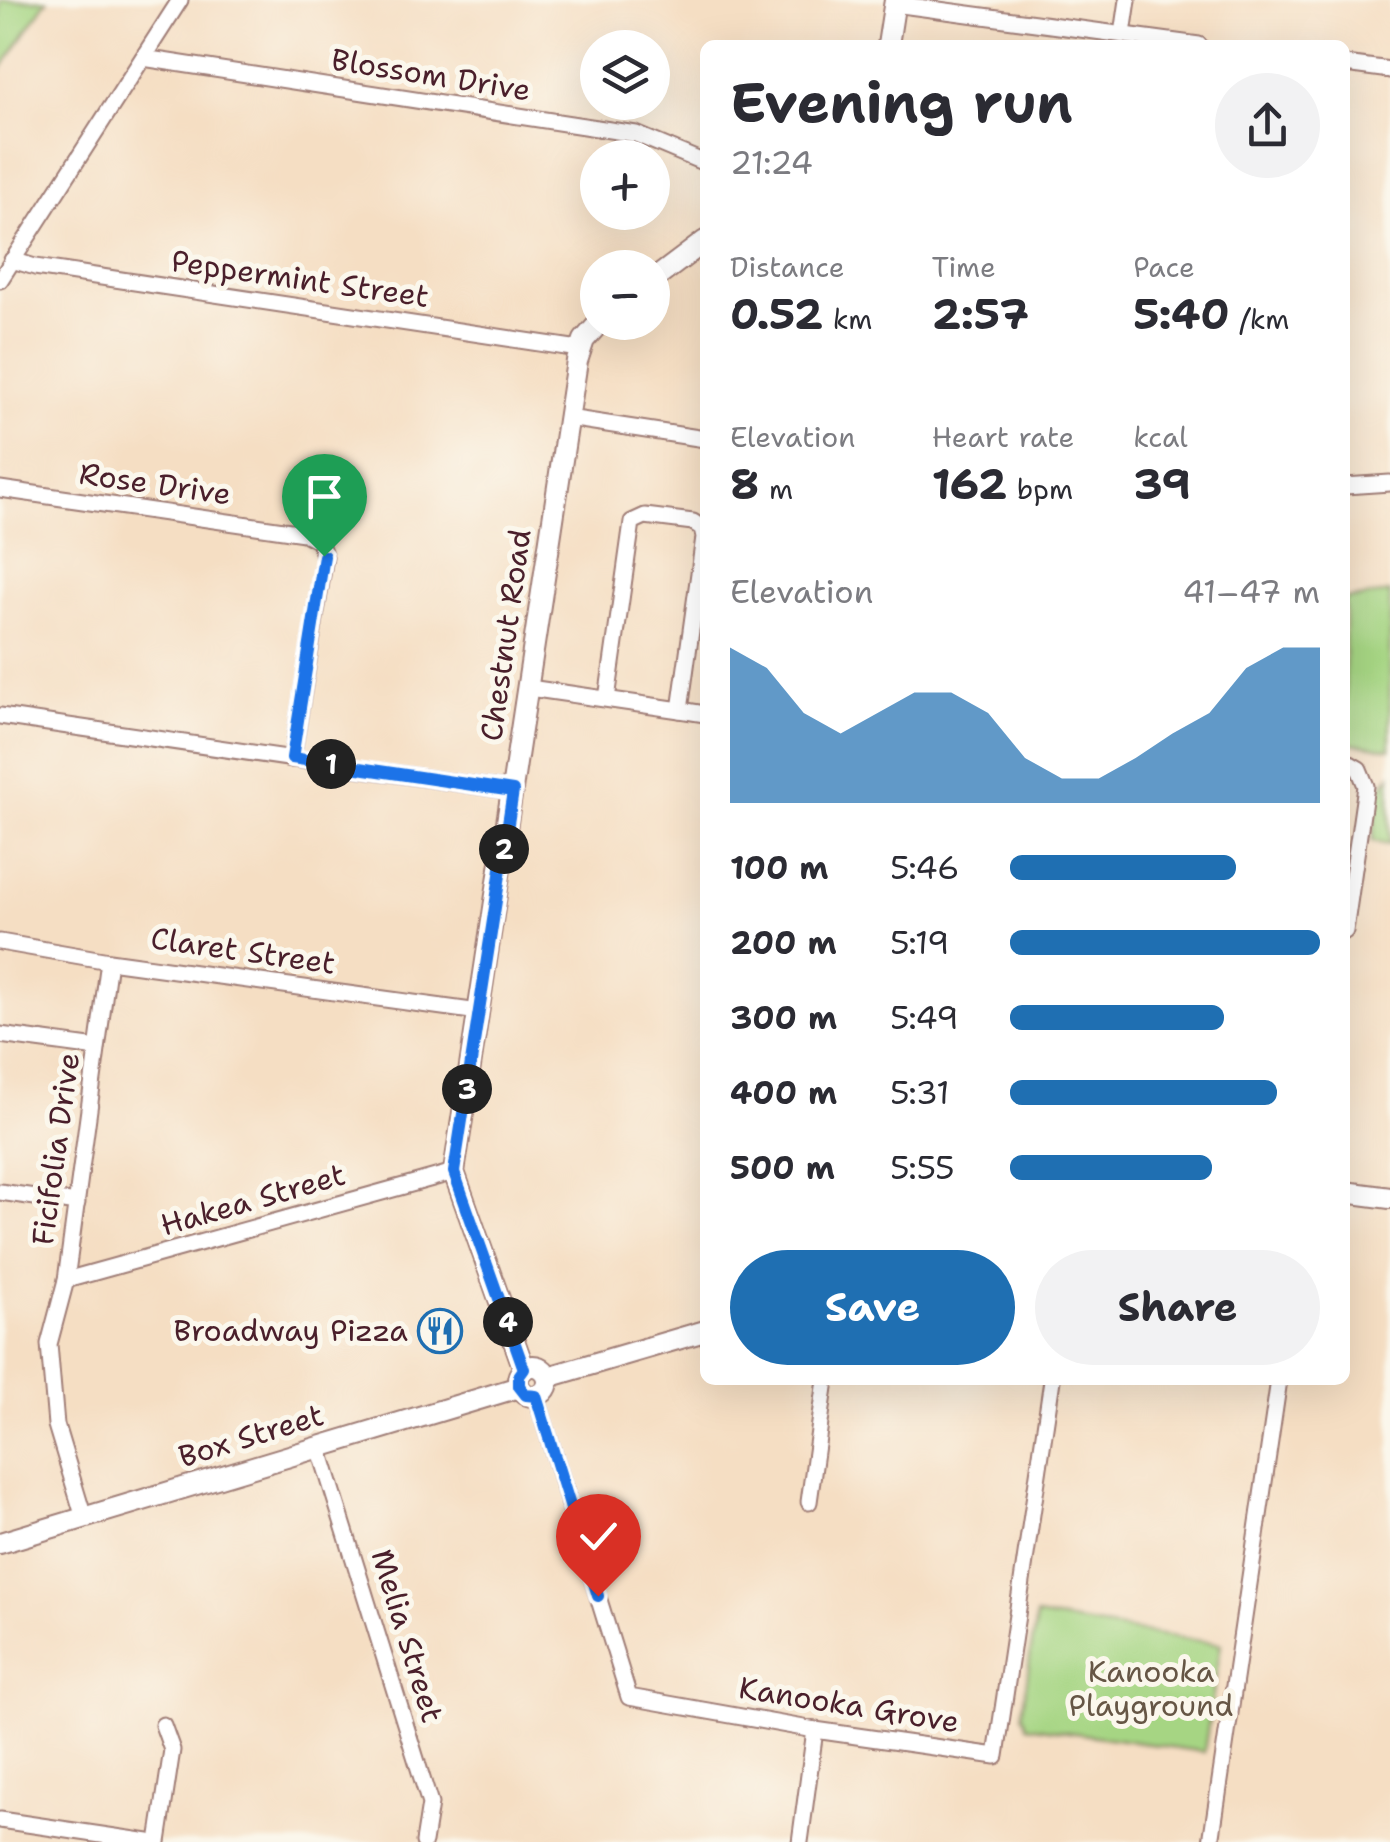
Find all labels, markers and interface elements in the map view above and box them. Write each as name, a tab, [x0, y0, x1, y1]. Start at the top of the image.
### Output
map controls	[580, 30, 670, 340]
button: layers	[580, 30, 670, 120]
street label: Blossom Drive	[329, 39, 534, 110]
text: Evening run	[730, 66, 1073, 140]
button: share	[1215, 73, 1320, 178]
button: +	[580, 140, 670, 230]
text: 21:24	[730, 141, 813, 184]
street label: Peppermint Street	[169, 240, 432, 317]
text: Distance	[730, 248, 845, 286]
text: Time	[932, 248, 996, 286]
text: Pace	[1133, 248, 1195, 286]
button: −	[580, 250, 670, 340]
text: 0.52	[730, 286, 823, 342]
text: 2:57	[932, 286, 1029, 342]
text: 5:40	[1133, 286, 1230, 342]
text: km	[823, 300, 872, 338]
text: /km	[1230, 300, 1289, 338]
text: Elevation	[730, 418, 855, 456]
text: Heart rate	[932, 418, 1074, 456]
text: kcal	[1133, 418, 1188, 456]
street label: Rose Drive	[77, 453, 234, 514]
pin	[282, 454, 367, 557]
text: 8	[730, 456, 759, 512]
text: 162	[932, 456, 1007, 512]
text: 39	[1133, 456, 1191, 512]
icon: arrive	[297, 469, 352, 524]
text: m	[759, 470, 793, 508]
text: bpm	[1007, 470, 1073, 508]
street label: Chestnut Road	[470, 526, 541, 744]
text: Elevation	[730, 570, 873, 613]
text: 41–47 m	[1182, 570, 1320, 613]
pin: 1	[306, 739, 356, 789]
text: 1	[325, 745, 337, 783]
pin: 2	[479, 824, 529, 874]
text: 2	[494, 830, 514, 868]
text: 100 m	[730, 846, 829, 889]
text: 5:46	[890, 846, 960, 889]
street label: Claret Street	[148, 917, 338, 984]
text: 200 m	[730, 921, 837, 964]
text: 5:19	[890, 921, 949, 964]
text: 300 m	[730, 996, 837, 1039]
text: 5:49	[890, 996, 959, 1039]
street label: Ficifolia Drive	[22, 1050, 89, 1248]
pin: 3	[442, 1064, 492, 1114]
text: 3	[457, 1070, 477, 1108]
text: 400 m	[730, 1071, 837, 1114]
text: 5:31	[890, 1071, 950, 1114]
text: 500 m	[730, 1146, 835, 1189]
text: 5:55	[890, 1146, 955, 1189]
street label: Hakea Street	[156, 1154, 350, 1245]
button: Save	[730, 1250, 1015, 1365]
button: Share	[1035, 1250, 1320, 1365]
pin: 4	[483, 1297, 533, 1347]
text: 4	[498, 1303, 518, 1341]
restaurant icon: Broadway Pizza	[417, 1308, 463, 1354]
place label: Broadway Pizza	[173, 1310, 408, 1351]
street label: Box Street	[173, 1394, 328, 1477]
pin	[556, 1494, 641, 1597]
icon: check	[571, 1509, 626, 1564]
street label: Melia Street	[362, 1544, 453, 1728]
park label: Kanooka Playground	[1069, 1651, 1233, 1726]
street label: Kanooka Grove	[736, 1667, 962, 1742]

